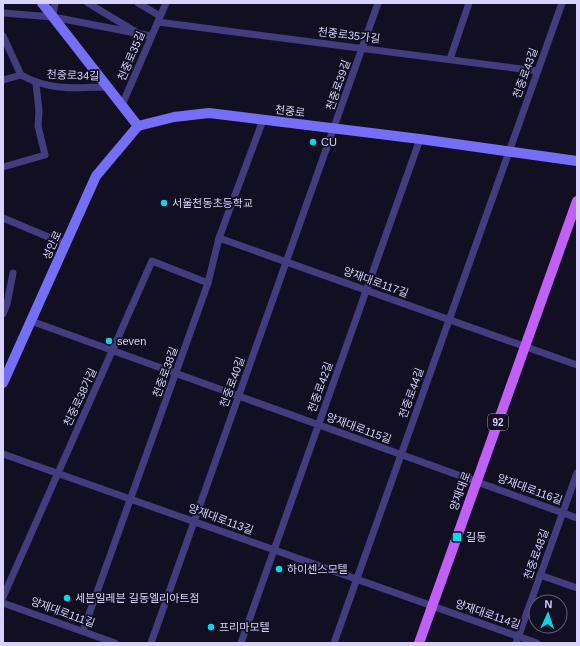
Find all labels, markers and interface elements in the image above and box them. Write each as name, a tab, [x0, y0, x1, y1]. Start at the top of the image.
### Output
street label: 천중로35가길	[317, 25, 381, 45]
street label: 천중로35길	[115, 29, 147, 83]
street label: 천중로43길	[510, 46, 540, 100]
street label: 천중로39길	[324, 58, 352, 112]
street label: 천중로34길	[46, 68, 100, 82]
street label: 천중로	[274, 103, 306, 119]
place label: CU	[321, 136, 337, 148]
marker: CU	[308, 137, 318, 147]
place label: 서울천동초등학교	[172, 197, 253, 209]
marker: 서울천동초등학교	[159, 198, 169, 208]
street label: 성안로	[40, 229, 64, 261]
street label: 양재대로117길	[342, 265, 410, 299]
place label: seven	[117, 335, 146, 347]
marker: seven	[104, 336, 114, 346]
street label: 천중로38길	[150, 345, 180, 399]
street label: 천중로40길	[217, 355, 247, 409]
street label: 천중로42길	[305, 360, 335, 414]
street label: 천중로38가길	[61, 366, 99, 428]
street label: 천중로44길	[396, 366, 426, 420]
street label: 양재대로115길	[325, 411, 393, 445]
road number: 92	[488, 414, 508, 430]
street label: 양재대로	[447, 470, 473, 512]
street label: 양재대로116길	[496, 472, 564, 506]
street label: 양재대로113길	[187, 502, 255, 536]
street label: 천중로48길	[521, 527, 551, 581]
marker: 길동	[451, 531, 463, 543]
place label: 길동	[466, 531, 486, 543]
place label: 하이센스모텔	[287, 563, 348, 575]
marker: 하이센스모텔	[274, 564, 284, 574]
place label: 세븐일레븐 길동엘리아트점	[75, 592, 200, 604]
marker: 세븐일레븐 길동엘리아트점	[62, 593, 72, 603]
north arrow	[528, 594, 568, 634]
street label: 양재대로111길	[29, 595, 97, 629]
street label: 양재대로114길	[454, 597, 522, 631]
text: N	[544, 598, 553, 610]
place label: 프리마모텔	[219, 621, 270, 633]
marker: 프리마모텔	[206, 622, 216, 632]

